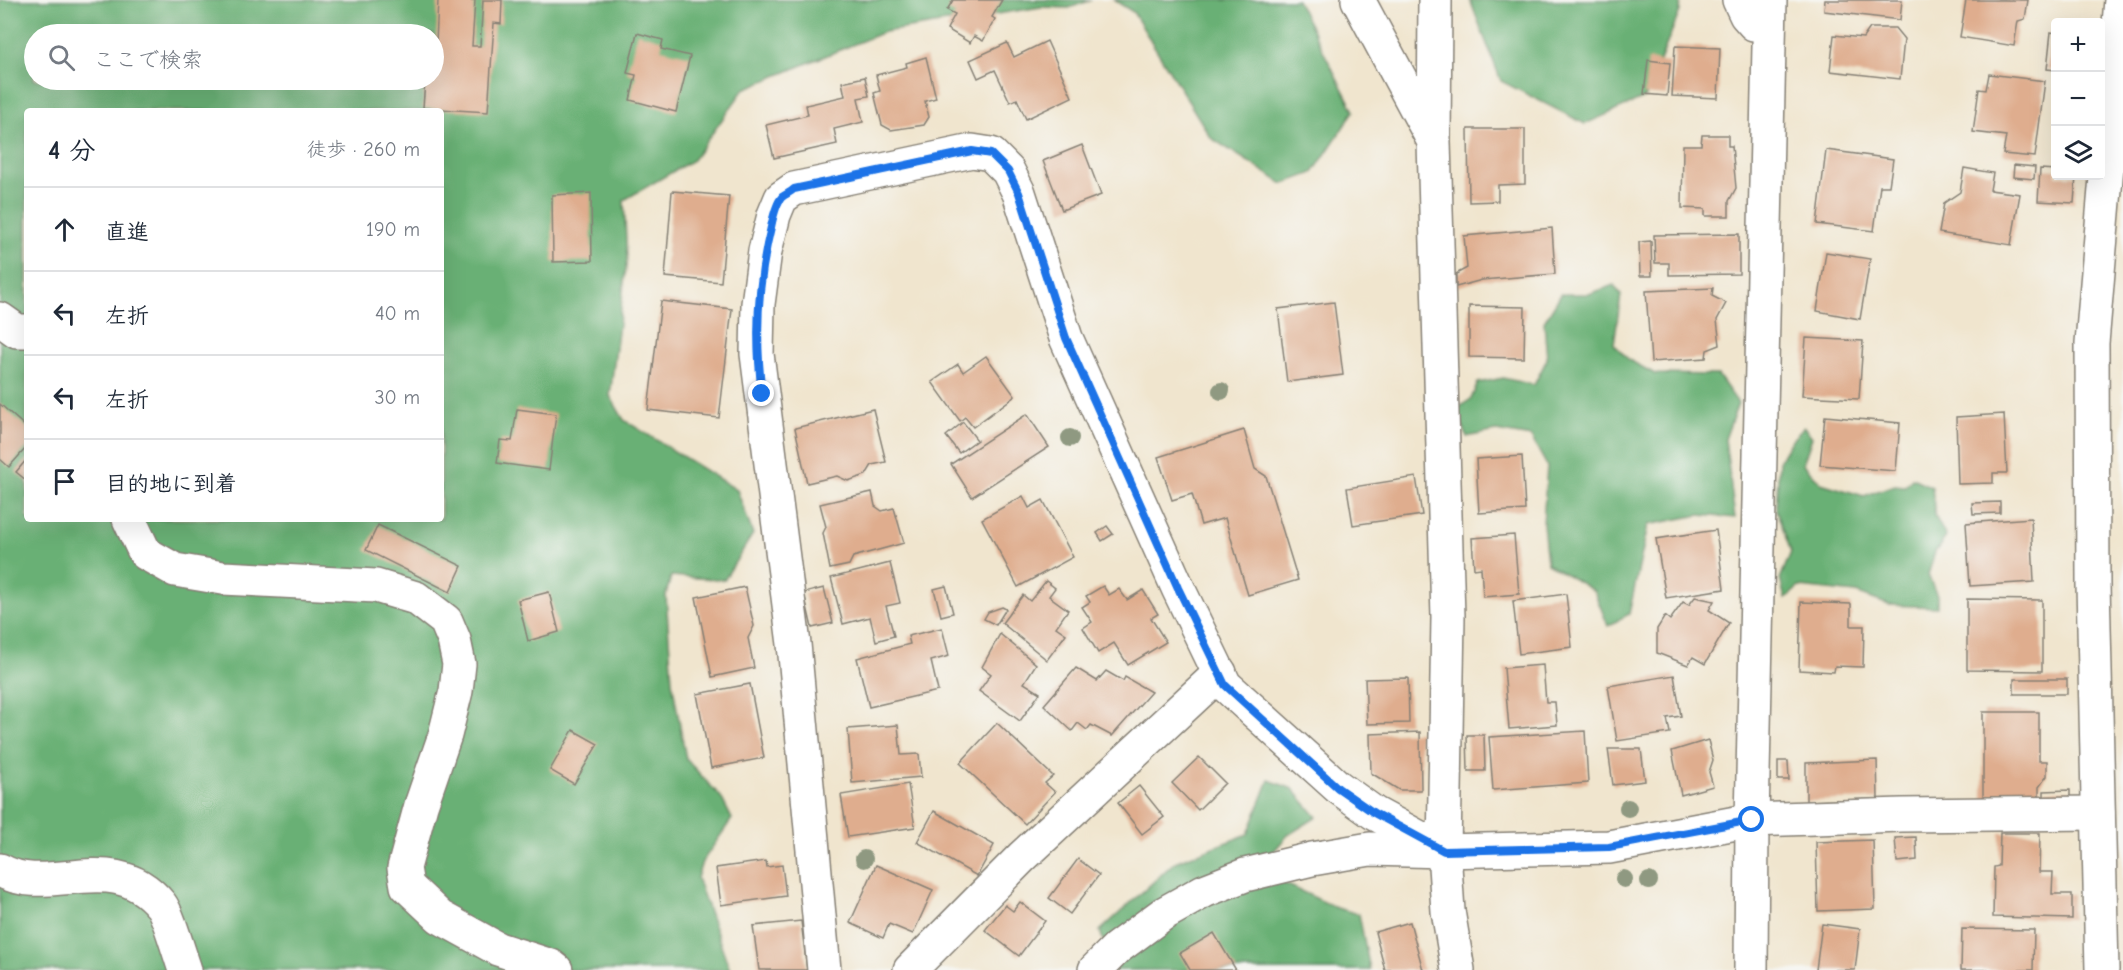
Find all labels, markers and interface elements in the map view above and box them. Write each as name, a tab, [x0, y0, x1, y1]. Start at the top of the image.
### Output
map controls	[2051, 18, 2105, 180]
button: +	[2051, 18, 2105, 72]
search box	[24, 24, 444, 90]
icon: search	[45, 41, 78, 74]
text: ここで検索	[93, 47, 203, 73]
button: −	[2051, 72, 2105, 126]
button: layers	[2051, 126, 2105, 180]
text: 4 分	[48, 136, 95, 166]
text: 徒歩 · 260 m	[306, 138, 420, 161]
icon: ahead	[48, 213, 81, 246]
text: 190 m	[366, 218, 420, 241]
text: 直進	[105, 219, 149, 245]
icon: left	[48, 297, 81, 330]
text: 40 m	[375, 302, 420, 325]
text: 左折	[105, 303, 149, 329]
route end	[748, 380, 774, 406]
icon: left	[48, 381, 81, 414]
text: 30 m	[374, 386, 420, 409]
text: 左折	[105, 387, 149, 413]
icon: arrive	[48, 465, 81, 498]
text: 目的地に到着	[105, 471, 237, 497]
route start	[1738, 806, 1764, 832]

